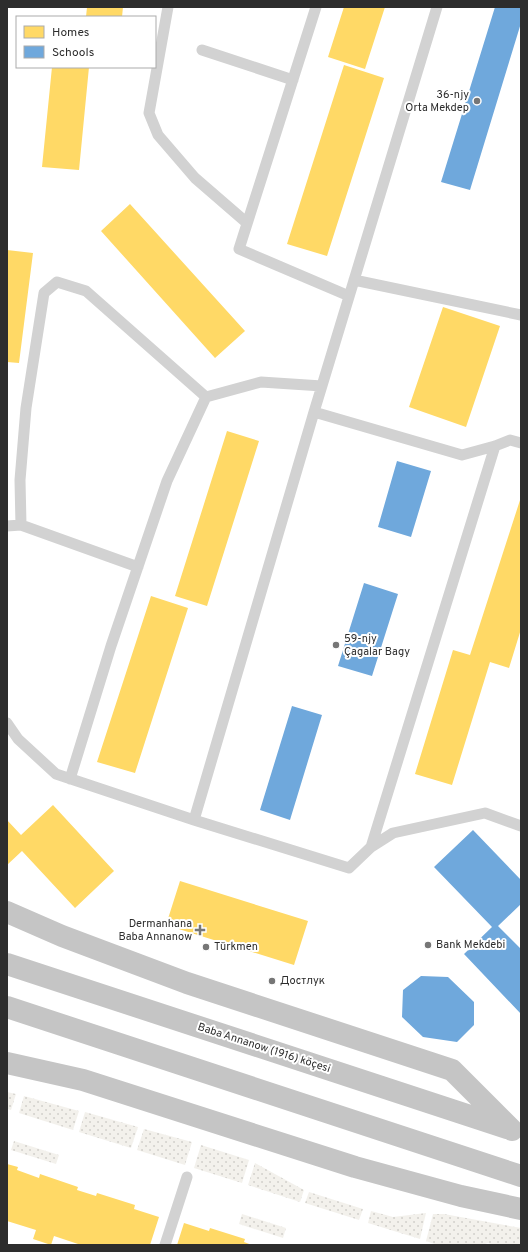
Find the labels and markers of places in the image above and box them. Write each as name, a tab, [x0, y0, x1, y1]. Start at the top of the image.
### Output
place label: 36-njy Orta Mekdep	[405, 88, 469, 115]
marker: 36-njy Orta Mekdep	[472, 96, 482, 106]
place label: 59-njy Çagalar Bagy	[344, 632, 410, 659]
marker: 59-njy Çagalar Bagy	[331, 640, 341, 650]
place label: Dermanhana Baba Annanow	[118, 917, 192, 944]
marker: Dermanhana Baba Annanow	[195, 925, 205, 935]
place label: Bank Mekdebi	[436, 938, 505, 952]
place label: Türkmen	[214, 940, 258, 954]
marker: Bank Mekdebi	[423, 940, 433, 950]
marker: Türkmen	[201, 942, 211, 952]
place label: Достлук	[280, 974, 325, 988]
marker: Достлук	[267, 976, 277, 986]

